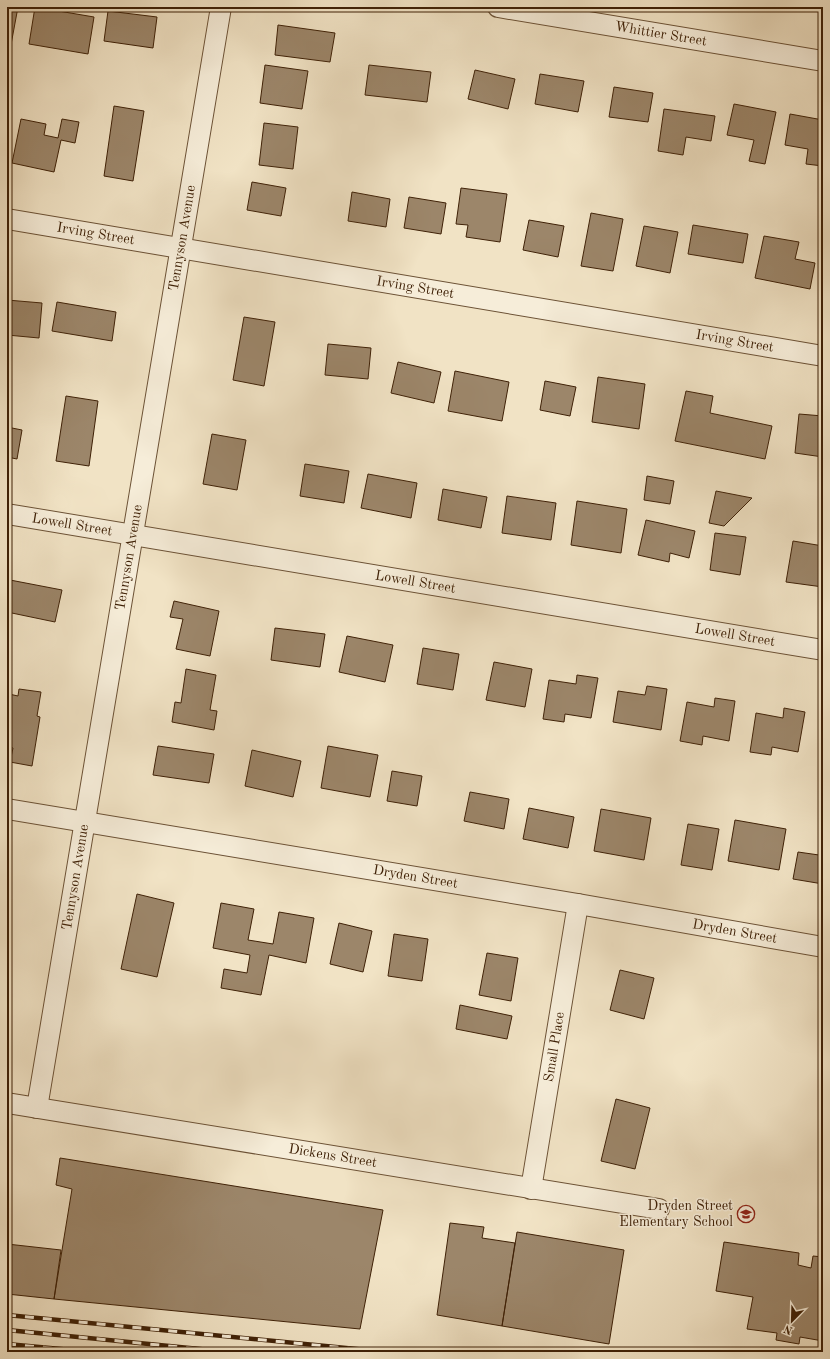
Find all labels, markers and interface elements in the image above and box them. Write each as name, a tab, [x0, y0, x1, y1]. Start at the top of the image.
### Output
street label: Whittier Street	[614, 19, 708, 49]
street label: Tennyson Avenue	[167, 184, 198, 292]
street label: Irving Street	[56, 220, 136, 247]
street label: Irving Street	[375, 274, 455, 301]
street label: Irving Street	[695, 328, 775, 355]
street label: Tennyson Avenue	[113, 504, 145, 612]
street label: Lowell Street	[31, 511, 114, 538]
street label: Lowell Street	[374, 568, 457, 596]
street label: Lowell Street	[694, 622, 776, 649]
street label: Tennyson Avenue	[60, 823, 91, 931]
street label: Dryden Street	[372, 863, 459, 891]
street label: Dryden Street	[691, 917, 778, 946]
street label: Small Place	[542, 1011, 567, 1083]
street label: Dickens Street	[288, 1142, 378, 1170]
place label: Dryden Street Elementary School	[619, 1199, 733, 1229]
school or university icon: Dryden Street Elementary School	[736, 1204, 756, 1224]
north arrow	[772, 1301, 812, 1341]
text: N	[782, 1322, 795, 1336]

